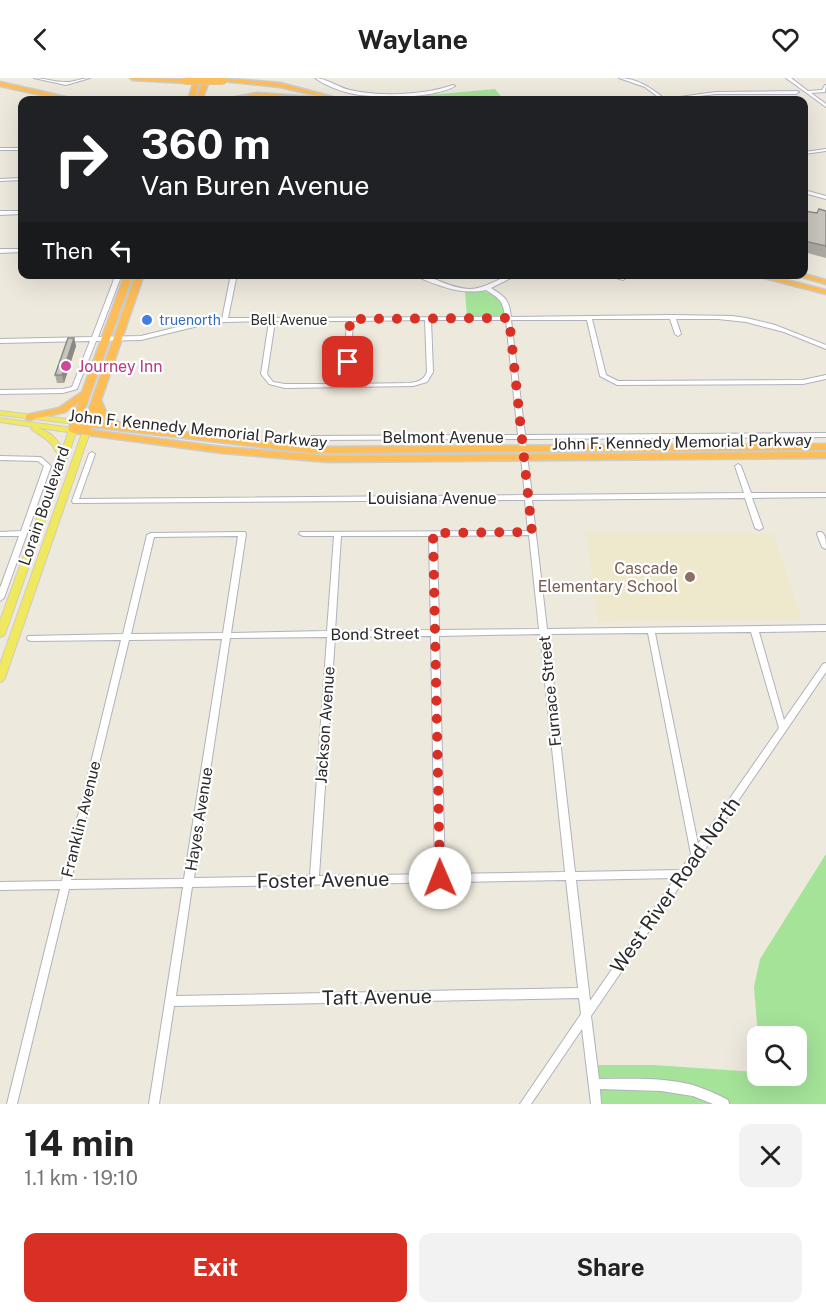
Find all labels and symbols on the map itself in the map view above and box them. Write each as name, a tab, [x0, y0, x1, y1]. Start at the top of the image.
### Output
place label: truenorth	[159, 312, 221, 328]
street label: Bell Avenue	[250, 312, 328, 328]
marker: truenorth	[140, 313, 154, 327]
pin	[322, 336, 373, 387]
place label: Journey Inn	[78, 357, 162, 376]
marker: Journey Inn	[59, 359, 73, 373]
street label: John F. Kennedy Memorial Parkway	[68, 406, 329, 452]
street label: Belmont Avenue	[382, 428, 504, 447]
street label: John F. Kennedy Memorial Parkway	[552, 430, 813, 454]
street label: Lorain Boulevard	[15, 444, 73, 568]
street label: Louisiana Avenue	[367, 489, 497, 508]
place label: Cascade Elementary School	[538, 559, 678, 596]
marker: Cascade Elementary School	[683, 570, 697, 584]
street label: Bond Street	[330, 624, 420, 644]
street label: Furnace Street	[535, 635, 565, 747]
street label: Jackson Avenue	[311, 666, 339, 784]
street label: Franklin Avenue	[57, 759, 105, 879]
street label: Hayes Avenue	[181, 766, 217, 872]
street label: West River Road North	[605, 792, 745, 978]
position arrow	[408, 846, 472, 910]
street label: Foster Avenue	[256, 867, 390, 893]
street label: Taft Avenue	[322, 984, 432, 1010]

